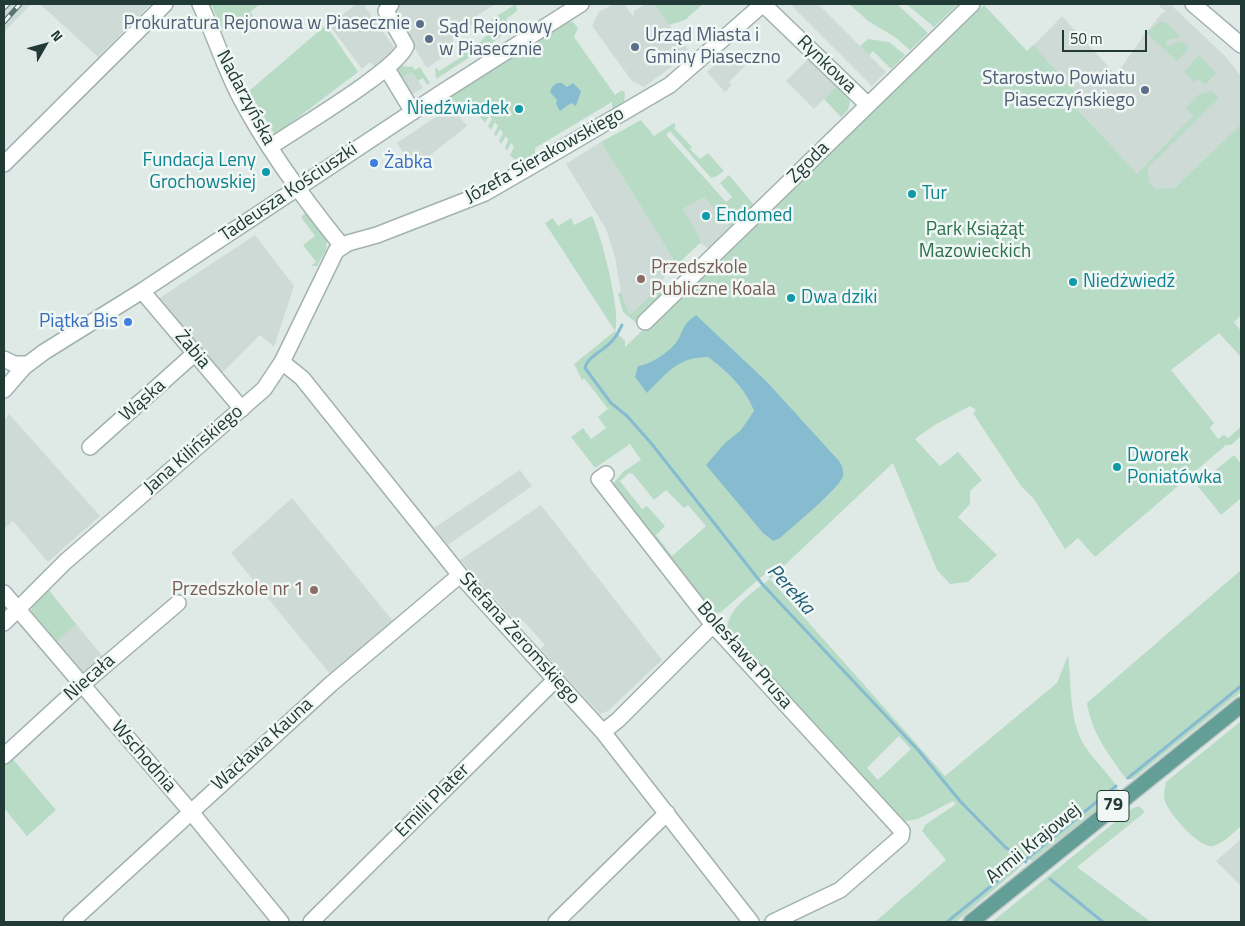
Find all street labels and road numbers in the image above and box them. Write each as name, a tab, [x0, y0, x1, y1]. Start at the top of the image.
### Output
street label: Rynkowa	[792, 31, 860, 99]
street label: Nadarzyńska	[211, 47, 279, 149]
street label: Józefa Sierakowskiego	[461, 103, 629, 209]
street label: Tadeusza Kościuszki	[216, 138, 362, 248]
street label: Zgoda	[784, 138, 834, 188]
street label: Żabia	[169, 326, 215, 374]
street label: Wąska	[115, 375, 171, 427]
street label: Jana Kilińskiego	[140, 401, 248, 499]
street label: Stefana Żeromskiego	[454, 568, 584, 710]
street label: Bolesława Prusa	[691, 598, 797, 714]
street label: Niecała	[60, 650, 120, 706]
street label: Wacława Kauna	[208, 694, 318, 796]
street label: Wschodnia	[106, 716, 180, 798]
street label: Emilii Plater	[391, 759, 475, 843]
road number: 79	[1097, 790, 1129, 821]
street label: Armii Krajowej	[982, 799, 1086, 889]

